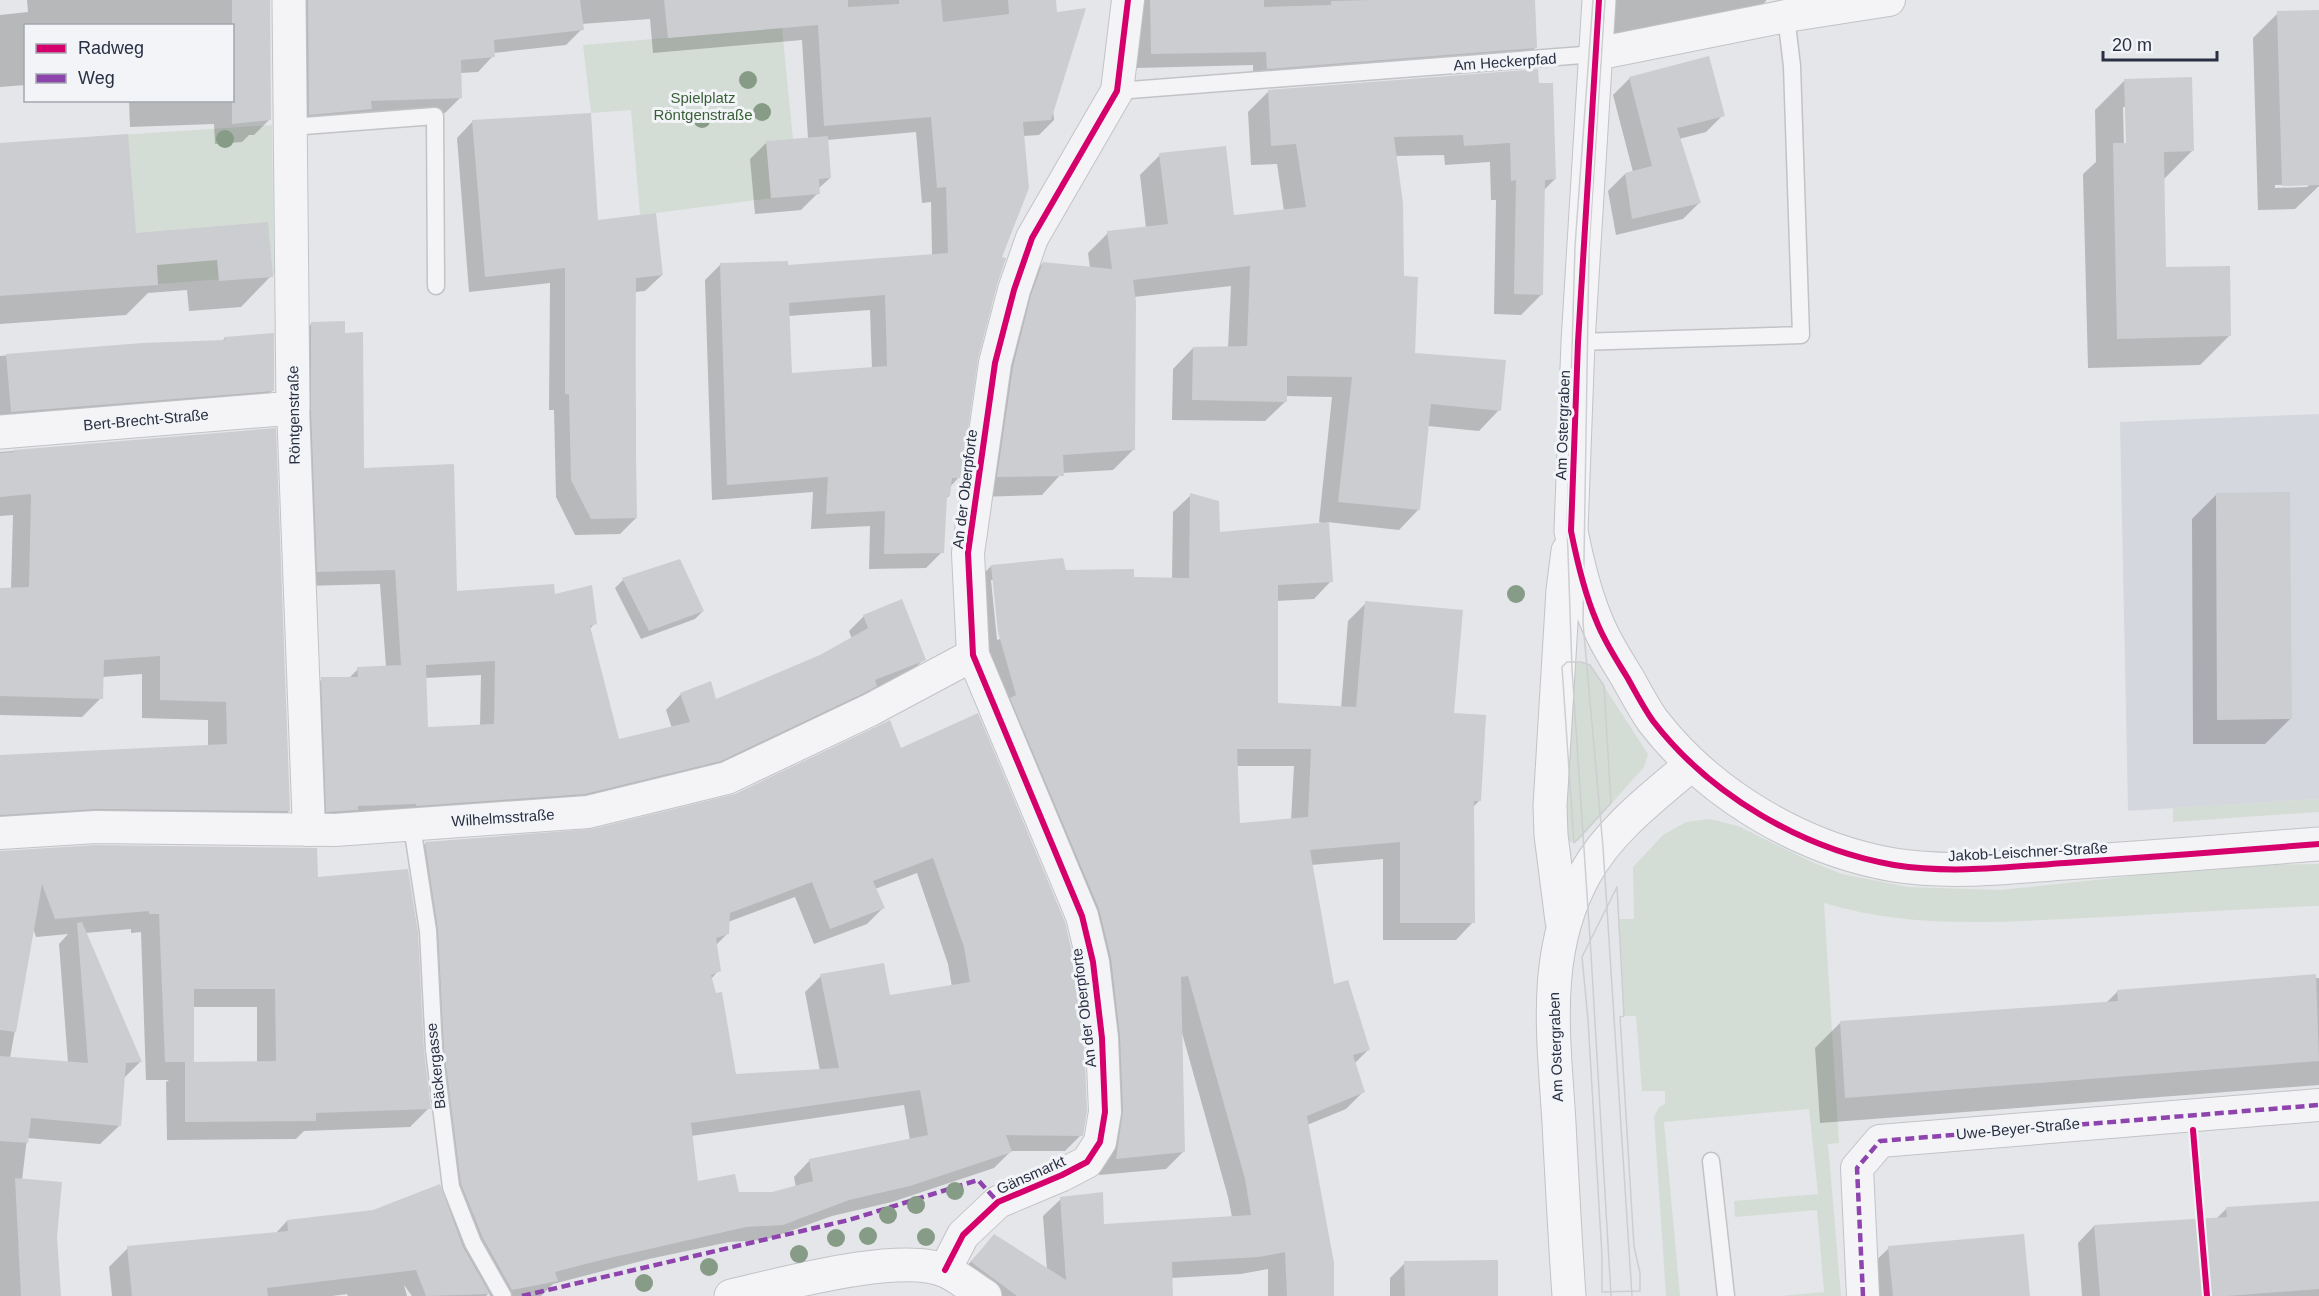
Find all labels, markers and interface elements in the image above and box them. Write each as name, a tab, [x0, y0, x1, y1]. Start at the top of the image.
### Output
legend	[24, 24, 234, 102]
scale bar	[2103, 24, 2217, 62]
text: 20 m	[2112, 35, 2152, 55]
text: Radweg	[78, 38, 144, 58]
street label: Am Heckerpfad	[1453, 49, 1557, 74]
text: Weg	[78, 68, 115, 88]
park label: Spielplatz Röntgenstraße	[653, 89, 753, 123]
street label: Röntgenstraße	[284, 365, 303, 465]
street label: Am Ostergraben	[1552, 370, 1573, 480]
street label: Bert-Brecht-Straße	[83, 406, 209, 433]
street label: An der Oberpforte	[949, 428, 980, 550]
street label: Wilhelmsstraße	[451, 805, 555, 830]
street label: Jakob-Leischner-Straße	[1948, 839, 2108, 864]
street label: An der Oberpforte	[1068, 947, 1099, 1069]
street label: Am Ostergraben	[1545, 992, 1566, 1102]
street label: Bäckergasse	[423, 1022, 448, 1110]
street label: Uwe-Beyer-Straße	[1955, 1115, 2081, 1142]
street label: Gänsmarkt	[994, 1152, 1069, 1197]

